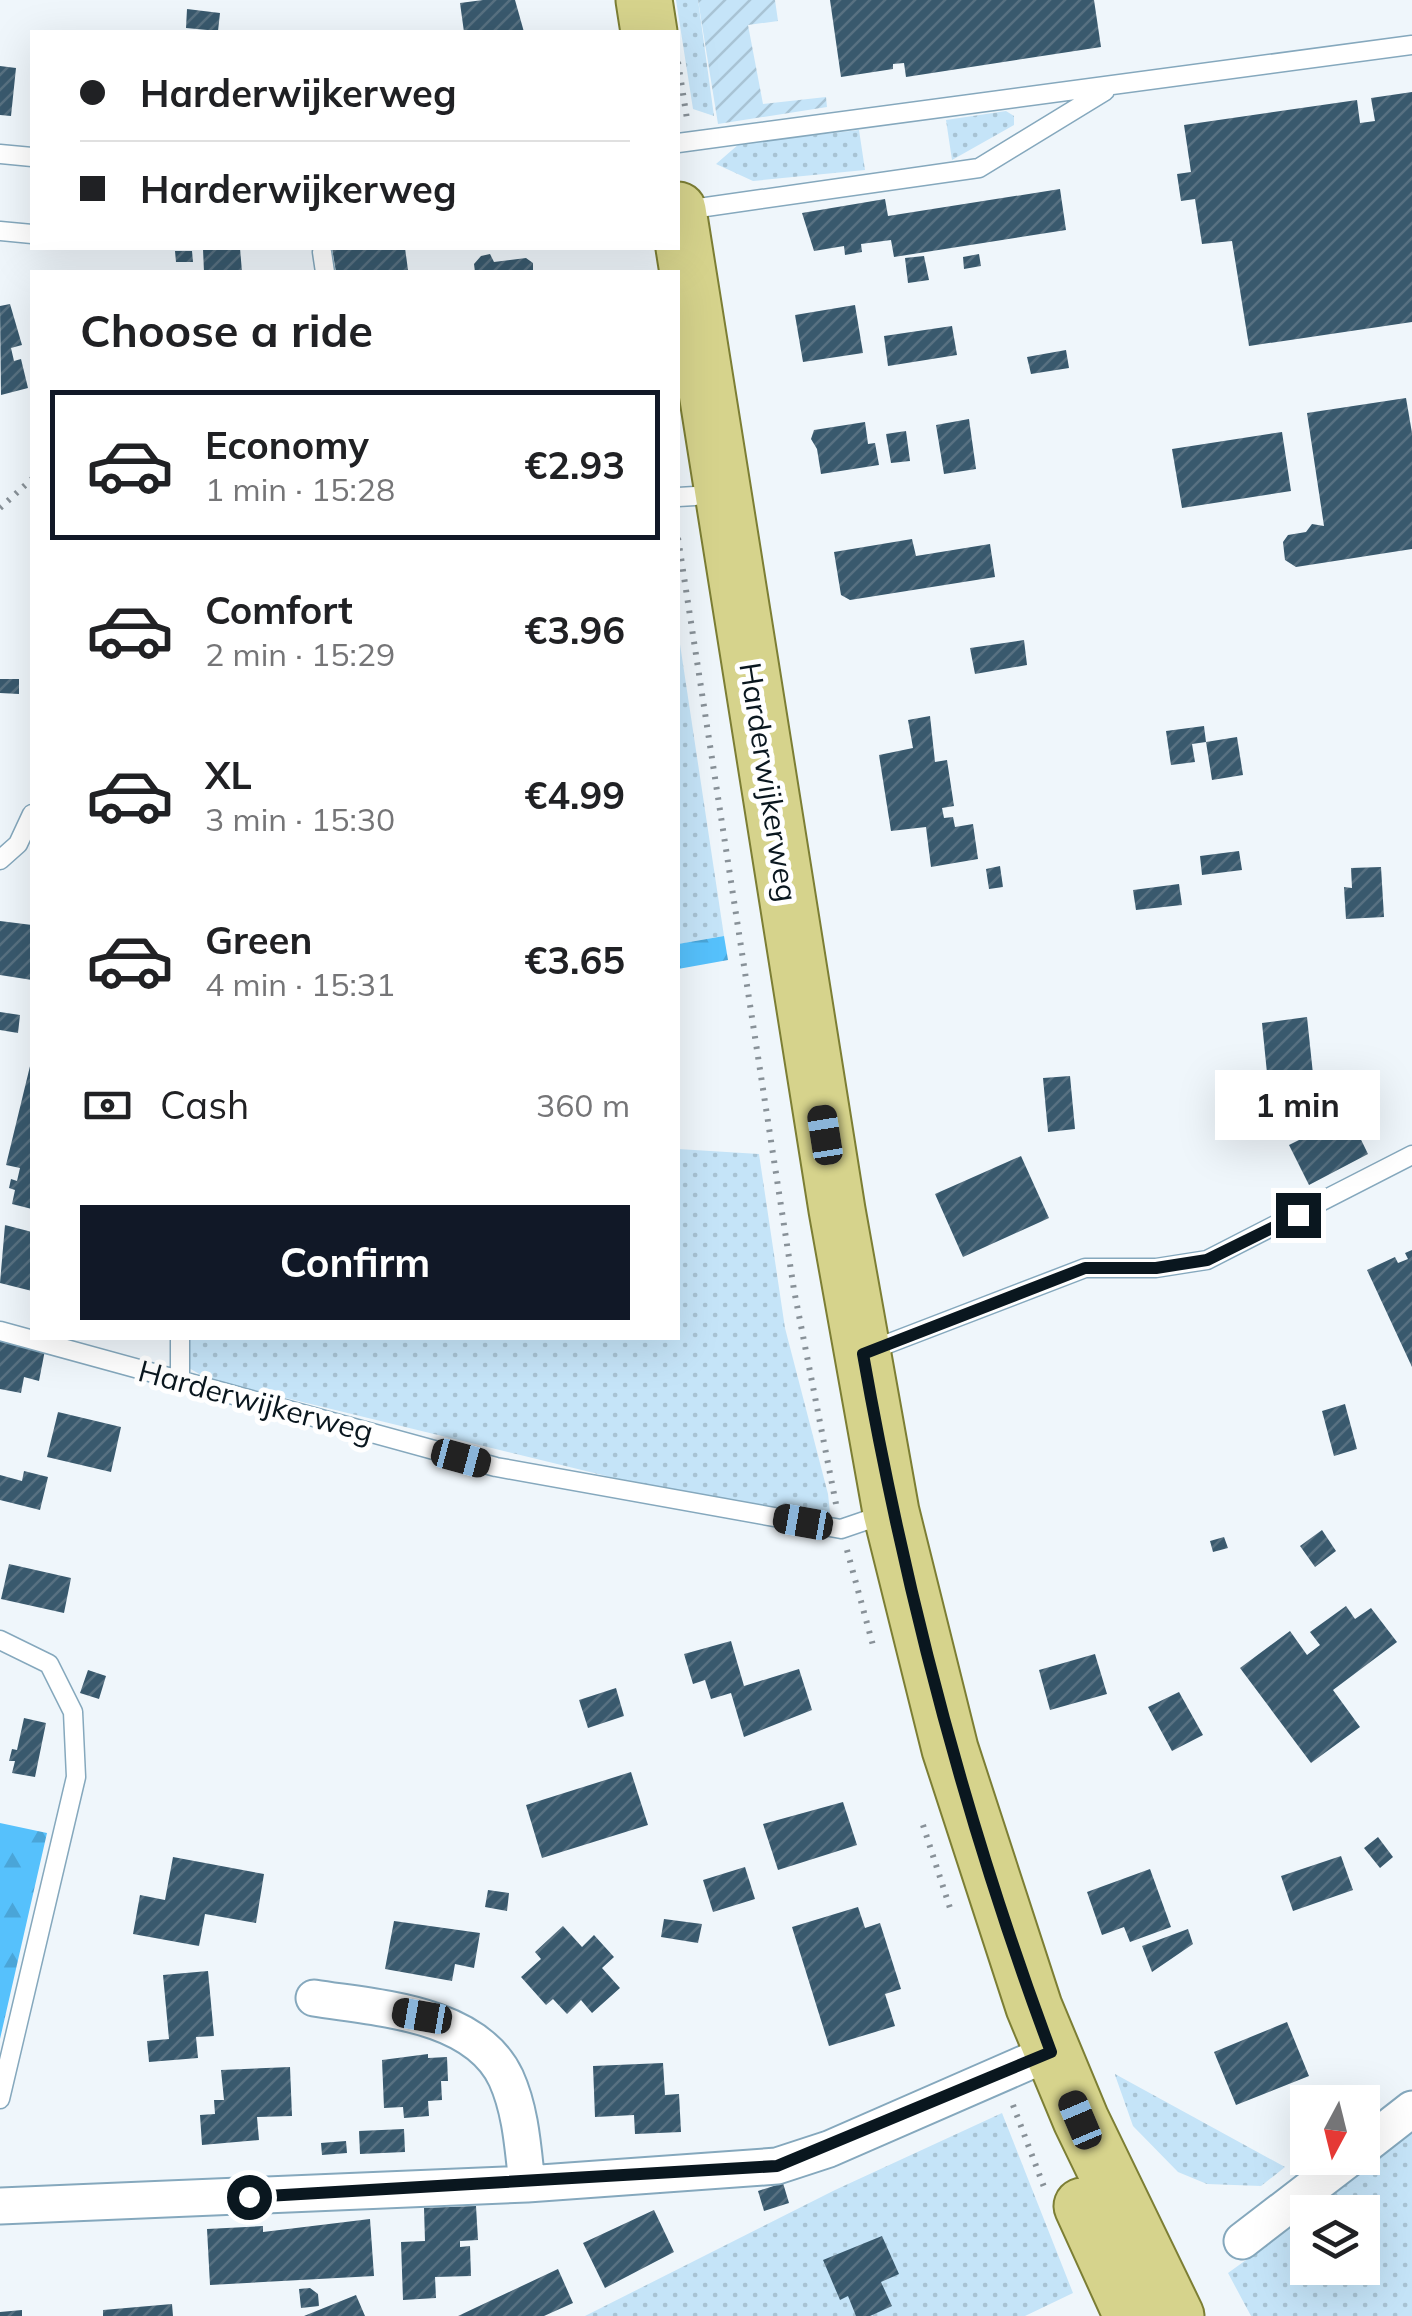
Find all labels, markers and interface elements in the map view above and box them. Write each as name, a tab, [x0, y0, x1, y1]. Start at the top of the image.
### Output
text: Harderwijkerweg	[140, 69, 457, 117]
text: Harderwijkerweg	[140, 165, 457, 213]
text: Choose a ride	[80, 302, 373, 358]
icon: car	[85, 420, 175, 510]
text: Economy	[205, 421, 369, 469]
text: €2.93	[524, 441, 625, 489]
text: 1 min · 15:28	[205, 469, 395, 509]
icon: car	[85, 585, 175, 675]
text: Comfort	[205, 586, 353, 634]
text: €3.96	[524, 606, 625, 654]
text: 2 min · 15:29	[205, 634, 395, 674]
street label: Harderwijkerweg	[731, 660, 807, 904]
icon: car	[85, 750, 175, 840]
text: XL	[205, 751, 252, 799]
text: €4.99	[524, 771, 625, 819]
text: 3 min · 15:30	[205, 799, 395, 839]
icon: car	[85, 915, 175, 1005]
text: Green	[205, 916, 312, 964]
text: €3.65	[524, 936, 625, 984]
text: 4 min · 15:31	[205, 964, 395, 1004]
callout: 1 min	[1216, 1070, 1380, 1140]
icon: cash	[80, 1078, 135, 1133]
text: Cash	[160, 1081, 249, 1129]
text: 360 m	[536, 1085, 630, 1125]
text: 1 min	[1255, 1085, 1340, 1125]
car	[805, 1103, 845, 1167]
route end	[1276, 1193, 1321, 1238]
button: Confirm	[80, 1205, 630, 1320]
street label: Harderwijkerweg	[134, 1351, 378, 1451]
car	[428, 1436, 494, 1480]
car	[771, 1502, 835, 1542]
car	[390, 1996, 454, 2036]
north arrow	[1290, 2085, 1380, 2175]
map controls	[1290, 2085, 1380, 2285]
car	[1054, 2087, 1106, 2153]
route start	[227, 2175, 272, 2220]
button: layers	[1290, 2195, 1380, 2285]

